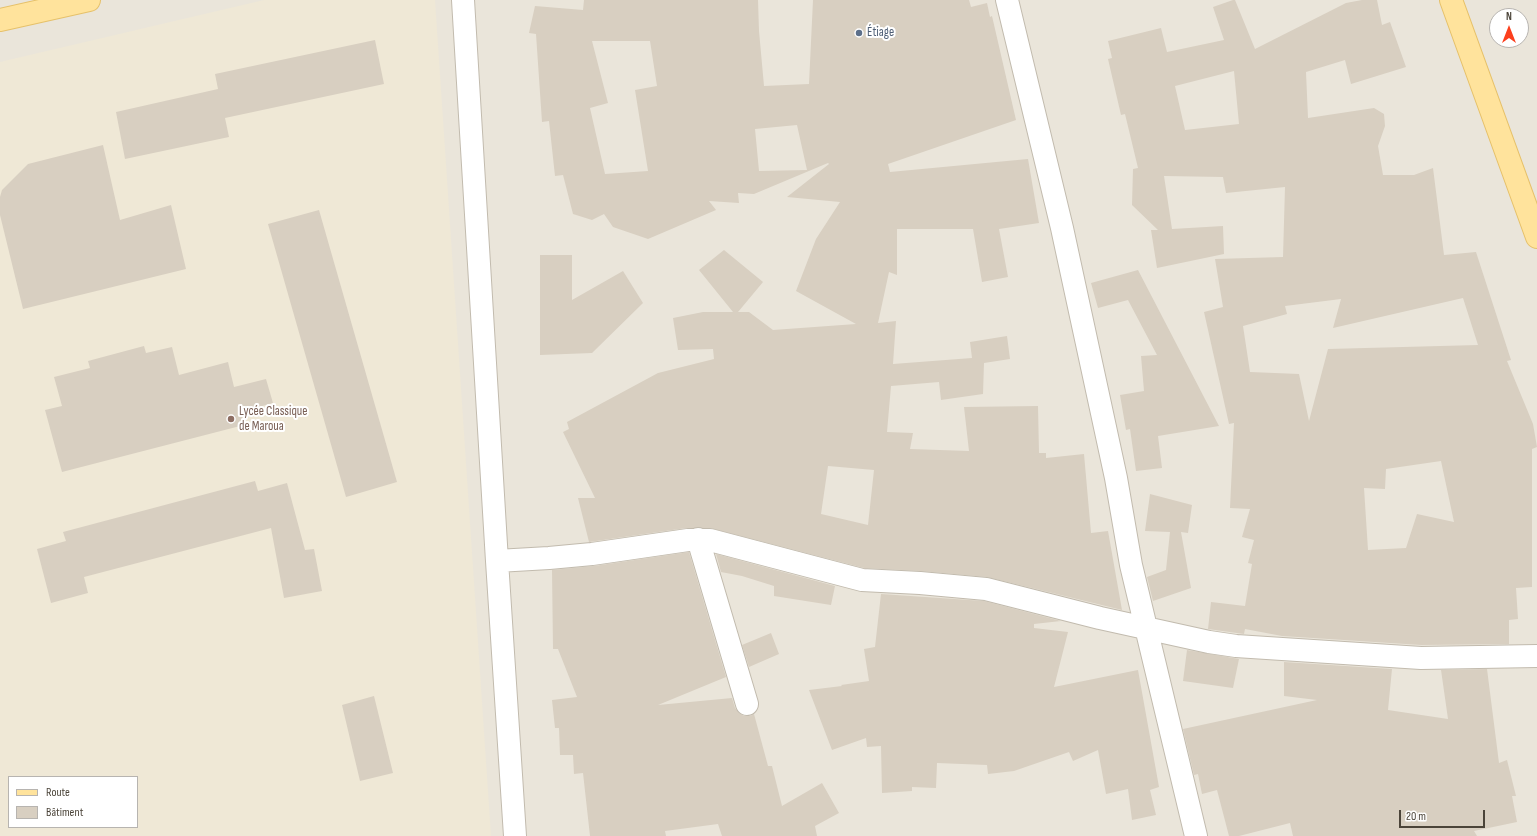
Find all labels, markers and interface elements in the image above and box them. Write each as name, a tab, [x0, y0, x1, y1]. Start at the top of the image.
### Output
north arrow	[1489, 8, 1529, 48]
text: N	[1506, 10, 1512, 23]
place label: Étiage	[867, 25, 894, 41]
marker: Étiage	[854, 28, 864, 38]
place label: Lycée Classique de Maroua	[239, 404, 307, 435]
marker: Lycée Classique de Maroua	[226, 414, 236, 424]
legend	[8, 776, 138, 828]
text: Route	[46, 785, 70, 800]
scale bar	[1401, 802, 1487, 828]
text: Bâtiment	[46, 805, 83, 820]
text: 20 m	[1406, 809, 1426, 824]

